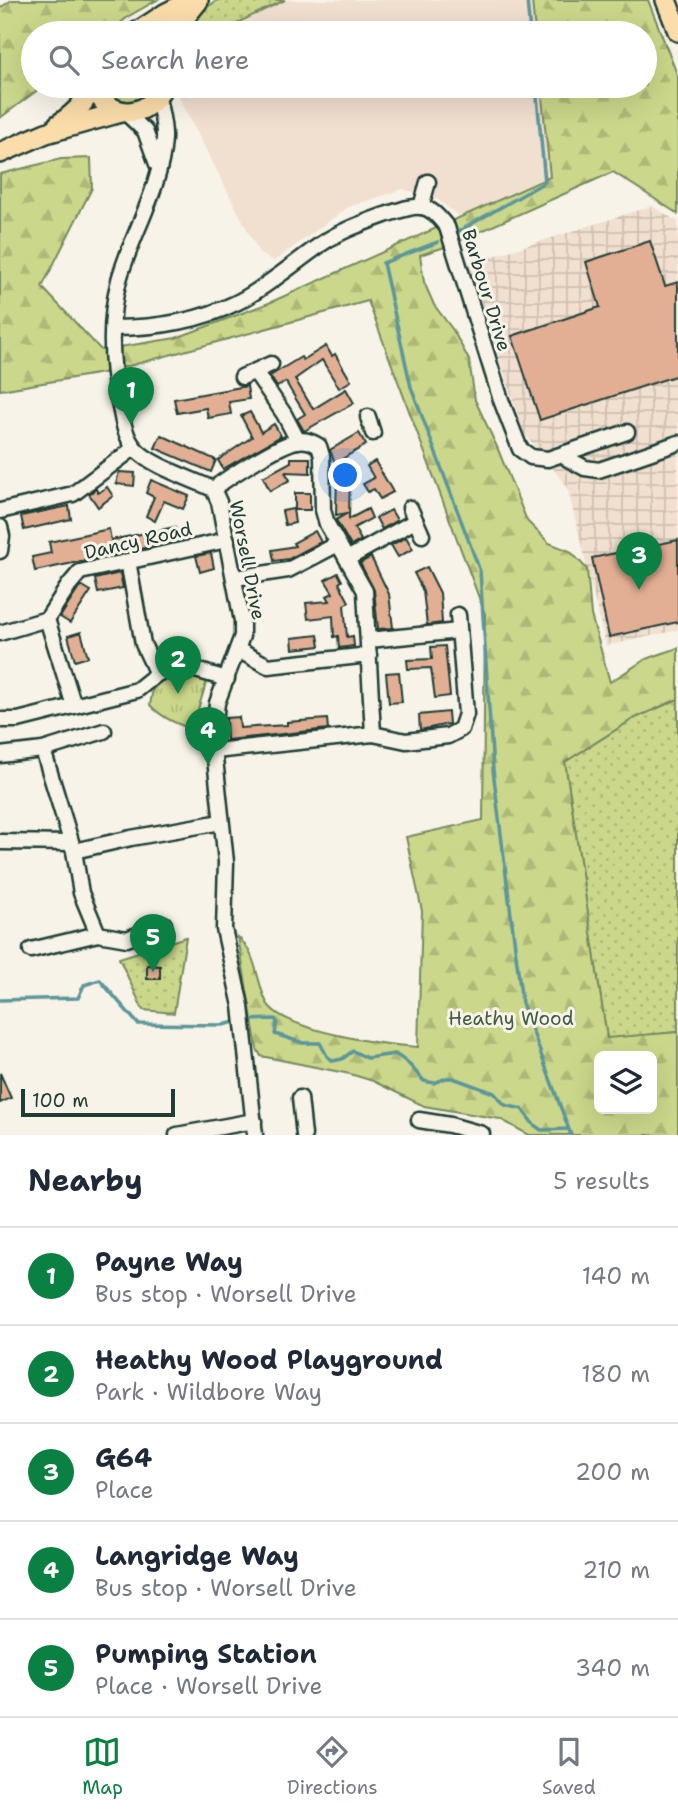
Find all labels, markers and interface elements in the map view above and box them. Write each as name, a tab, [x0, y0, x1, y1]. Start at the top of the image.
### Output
search box	[21, 21, 657, 98]
icon: search	[45, 41, 83, 79]
text: Search here	[101, 42, 250, 77]
street label: Barbour Drive	[456, 226, 517, 354]
pin: 1	[108, 367, 154, 425]
your location	[328, 458, 362, 492]
street label: Worsell Drive	[224, 498, 271, 622]
street label: Dancy Road	[82, 516, 194, 565]
pin: 3	[616, 532, 662, 590]
pin: 2	[155, 636, 201, 694]
pin: 4	[185, 707, 231, 765]
pin: 5	[130, 914, 176, 972]
park label: Heathy Wood	[448, 1006, 574, 1031]
map controls	[594, 1051, 657, 1114]
button: layers	[594, 1051, 657, 1114]
scale bar	[21, 1086, 175, 1118]
text: 100 m	[32, 1088, 89, 1113]
text: Nearby	[28, 1160, 143, 1201]
text: 5 results	[553, 1166, 650, 1196]
text: Payne Way	[95, 1244, 243, 1279]
text: 1	[46, 1261, 56, 1291]
text: 140 m	[582, 1261, 650, 1291]
text: Bus stop · Worsell Drive	[95, 1279, 357, 1309]
text: Heathy Wood Playground	[95, 1342, 443, 1377]
text: 2	[43, 1359, 59, 1389]
text: 180 m	[581, 1359, 650, 1389]
text: Park · Wildbore Way	[95, 1377, 322, 1407]
text: G64	[95, 1440, 152, 1475]
text: 3	[43, 1457, 59, 1487]
text: 200 m	[575, 1457, 650, 1487]
text: Place	[95, 1475, 154, 1505]
text: Langridge Way	[95, 1538, 299, 1573]
text: 4	[43, 1555, 59, 1585]
text: 210 m	[582, 1555, 650, 1585]
text: Bus stop · Worsell Drive	[95, 1573, 357, 1603]
text: Pumping Station	[95, 1636, 317, 1671]
text: 5	[44, 1653, 58, 1683]
text: 340 m	[575, 1653, 650, 1683]
text: Place · Worsell Drive	[95, 1671, 323, 1701]
tab: Map	[82, 1733, 123, 1800]
tab: Directions	[287, 1733, 378, 1800]
tab: Saved	[542, 1733, 596, 1800]

